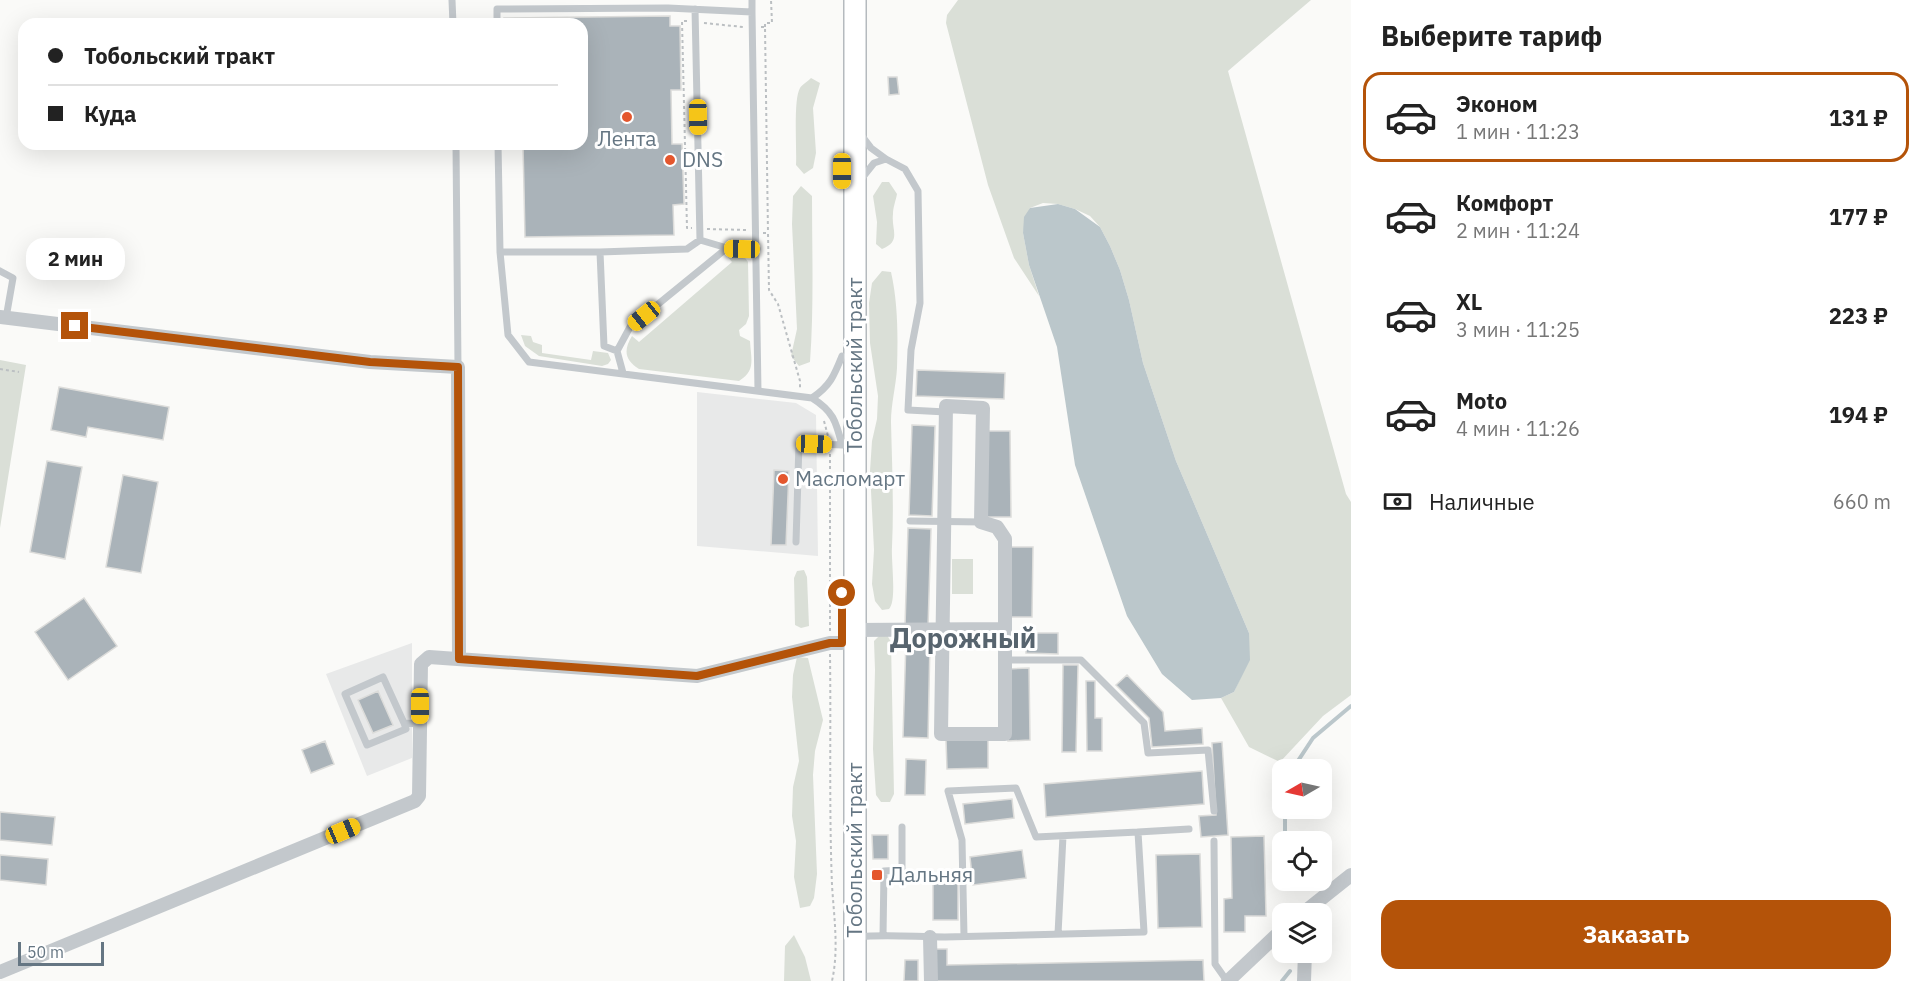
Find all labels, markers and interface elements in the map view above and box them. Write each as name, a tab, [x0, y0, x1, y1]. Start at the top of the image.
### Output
text: Выберите тариф	[1381, 18, 1602, 53]
text: Тобольский тракт	[84, 41, 275, 70]
text: Эконом	[1456, 89, 1538, 118]
icon: car	[1384, 90, 1438, 144]
text: Куда	[84, 99, 137, 128]
car	[689, 99, 707, 135]
text: 131 ₽	[1829, 103, 1888, 132]
marker: Лента	[620, 110, 634, 124]
text: 1 мин · 11:23	[1456, 118, 1580, 145]
place label: Лента	[597, 124, 657, 152]
place label: DNS	[682, 145, 723, 173]
marker: DNS	[663, 153, 677, 167]
car	[833, 153, 851, 189]
text: Комфорт	[1456, 188, 1553, 217]
icon: car	[1384, 189, 1438, 243]
text: 177 ₽	[1829, 202, 1888, 231]
text: 2 мин · 11:24	[1456, 217, 1580, 244]
callout: 2 мин	[26, 239, 124, 281]
car	[724, 240, 760, 258]
text: 2 мин	[48, 245, 103, 272]
street label: Тобольский тракт	[840, 277, 868, 453]
text: XL	[1456, 287, 1482, 316]
icon: car	[1384, 288, 1438, 342]
car	[624, 298, 664, 334]
text: 223 ₽	[1829, 301, 1888, 330]
route end	[61, 312, 88, 339]
text: 3 мин · 11:25	[1456, 316, 1580, 343]
text: Moto	[1456, 386, 1507, 415]
icon: car	[1384, 387, 1438, 441]
text: 194 ₽	[1829, 400, 1888, 429]
text: 4 мин · 11:26	[1456, 415, 1580, 442]
car	[796, 434, 832, 454]
place label: Масломарт	[795, 464, 905, 492]
marker: Масломарт	[776, 472, 790, 486]
icon: cash	[1381, 485, 1414, 518]
text: Наличные	[1429, 487, 1535, 516]
text: 660 m	[1833, 488, 1891, 515]
route start	[828, 579, 855, 606]
district label: Дорожный	[890, 620, 1036, 655]
car	[411, 688, 429, 724]
north arrow	[1272, 759, 1332, 819]
map controls	[1272, 759, 1332, 963]
street label: Тобольский тракт	[840, 762, 868, 938]
car	[323, 816, 363, 846]
button: locate	[1272, 831, 1332, 891]
place label: Дальняя	[889, 860, 973, 888]
marker: Дальняя	[870, 868, 884, 882]
button: Заказать	[1381, 900, 1891, 969]
button: layers	[1272, 903, 1332, 963]
scale bar	[18, 939, 104, 966]
text: 50 m	[27, 942, 64, 962]

